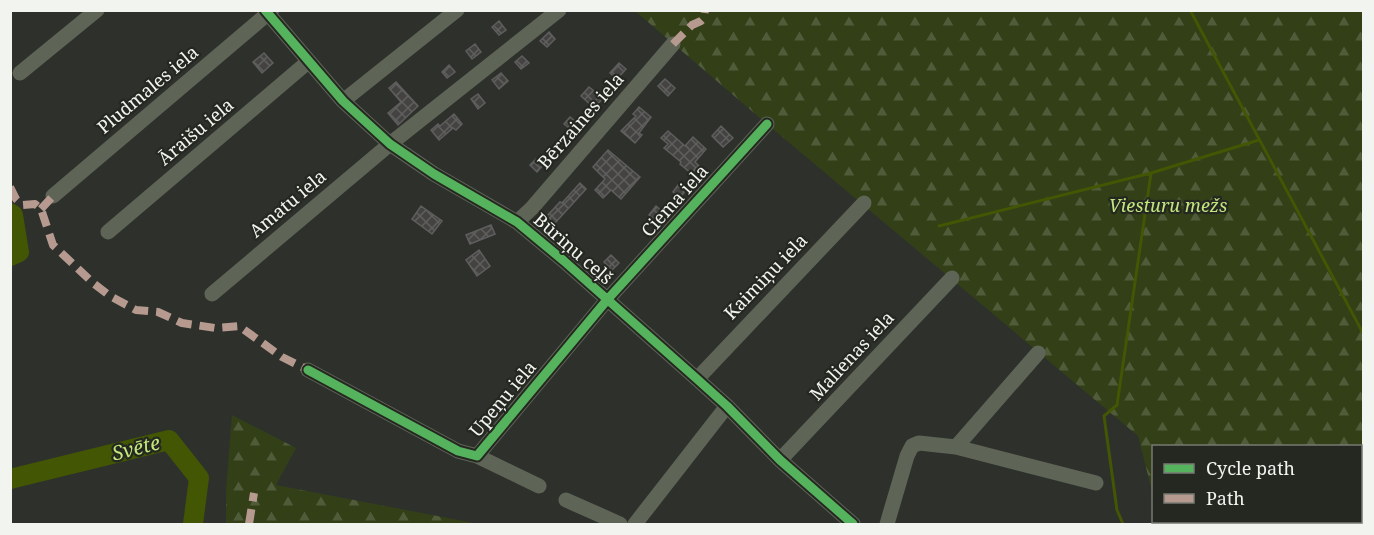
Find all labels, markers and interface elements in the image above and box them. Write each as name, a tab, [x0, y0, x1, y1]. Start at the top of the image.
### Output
street label: Pludmales iela	[92, 40, 203, 139]
street label: Bērzaines iela	[532, 67, 629, 174]
street label: Āraišu iela	[152, 92, 238, 170]
street label: Ciema iela	[635, 159, 713, 242]
street label: Amatu iela	[244, 164, 331, 242]
park label: Viesturu mežs	[1109, 193, 1227, 217]
street label: Būriņu ceļš	[529, 207, 618, 289]
street label: Kaimiņu iela	[718, 228, 812, 324]
street label: Malienas iela	[804, 306, 899, 405]
street label: Upeņu iela	[463, 355, 541, 441]
water label: Svēte	[109, 428, 163, 467]
legend	[1152, 445, 1362, 523]
text: Cycle path	[1206, 456, 1295, 480]
text: Path	[1206, 486, 1245, 510]

